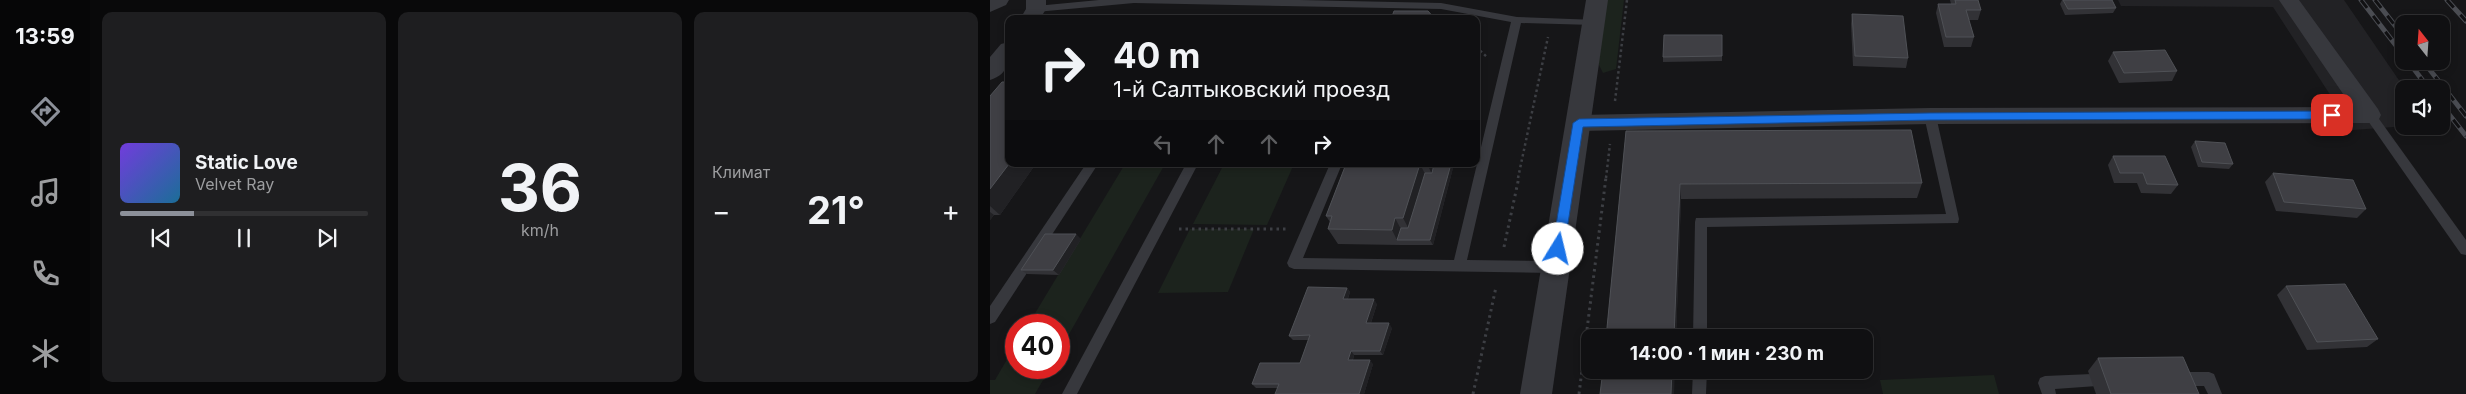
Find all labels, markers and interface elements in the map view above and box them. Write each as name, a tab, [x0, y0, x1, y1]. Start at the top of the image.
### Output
north arrow	[2395, 15, 2450, 70]
map controls	[2395, 15, 2450, 135]
text: 13:59	[15, 23, 75, 49]
text: 40 m	[1113, 34, 1201, 76]
icon: right	[1030, 35, 1095, 100]
text: 1-й Салтыковский проезд	[1113, 76, 1390, 102]
button: sound	[2395, 80, 2450, 135]
icon: directions	[28, 94, 63, 129]
pin	[2311, 94, 2353, 136]
icon: arrive	[2318, 101, 2346, 129]
icon: left	[1149, 130, 1177, 158]
icon: ahead	[1202, 130, 1230, 158]
icon: ahead	[1255, 130, 1283, 158]
icon: right	[1308, 130, 1336, 158]
text: 36	[498, 148, 582, 227]
text: Static Love	[195, 151, 298, 174]
text: Климат	[712, 162, 770, 182]
text: Velvet Ray	[195, 174, 274, 194]
icon: music	[28, 175, 63, 210]
text: 21°	[807, 187, 865, 233]
text: −	[712, 194, 731, 228]
text: +	[941, 194, 960, 228]
text: km/h	[521, 220, 559, 240]
position arrow	[1531, 222, 1583, 274]
icon: previous	[147, 224, 175, 252]
icon: pause	[230, 224, 258, 252]
icon: next	[313, 224, 341, 252]
icon: phone	[28, 256, 63, 291]
speed limit sign: 40	[1005, 314, 1070, 379]
icon: climate	[28, 336, 63, 371]
text: 14:00 · 1 мин · 230 m	[1630, 342, 1824, 365]

